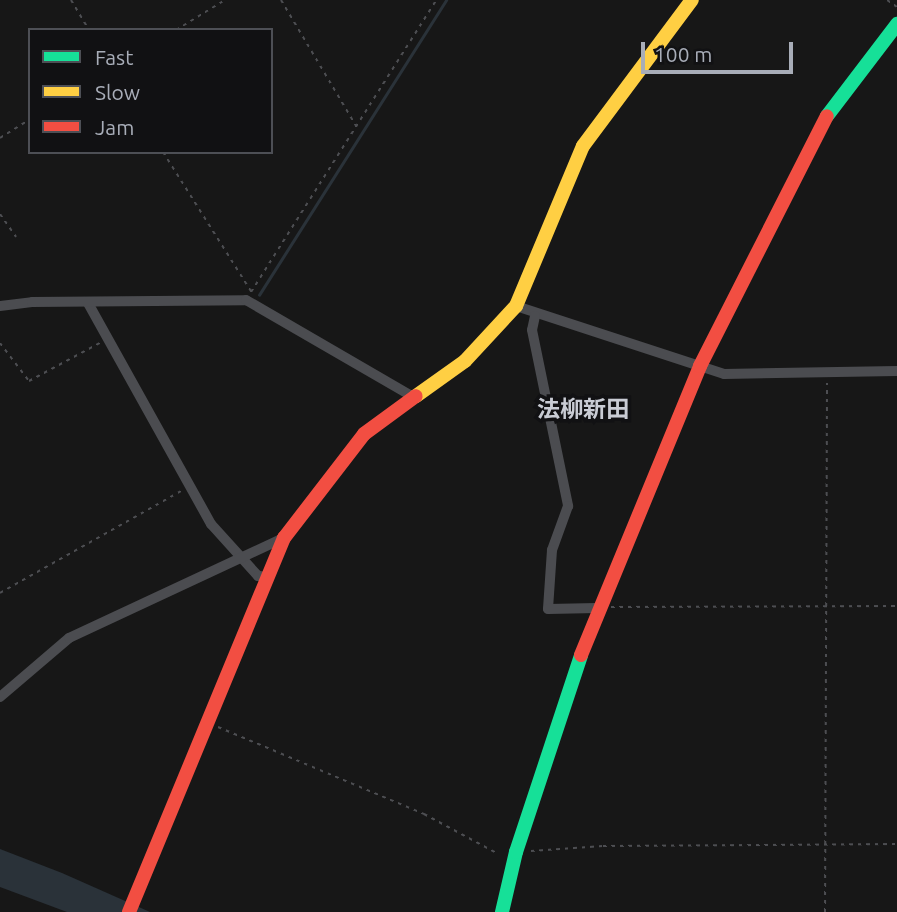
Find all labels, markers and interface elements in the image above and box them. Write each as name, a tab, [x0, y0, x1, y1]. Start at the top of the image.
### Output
legend	[28, 28, 273, 154]
scale bar	[645, 28, 797, 72]
text: 100 m	[654, 42, 712, 66]
text: Fast	[95, 45, 133, 69]
text: Slow	[95, 80, 140, 104]
text: Jam	[95, 115, 134, 139]
district label: 法柳新田	[537, 395, 629, 423]

